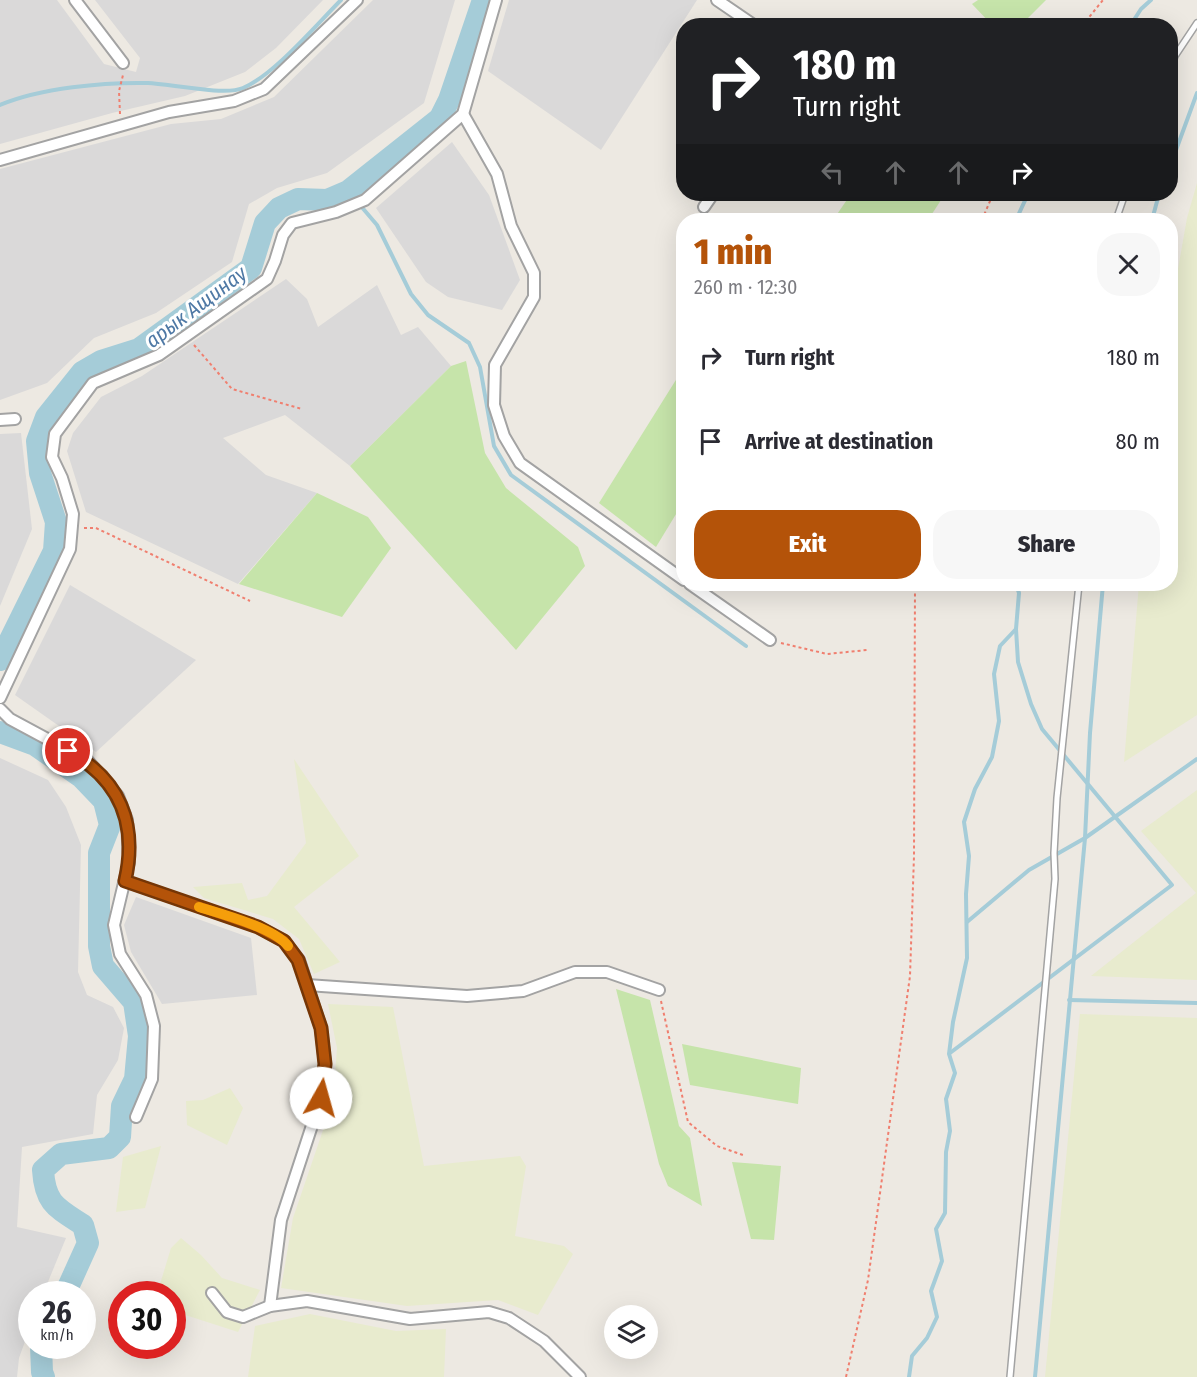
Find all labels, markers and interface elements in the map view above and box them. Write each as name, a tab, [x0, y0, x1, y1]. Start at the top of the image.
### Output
text: 180 m	[793, 40, 897, 90]
icon: right	[694, 42, 772, 120]
text: Turn right	[793, 91, 901, 123]
icon: left	[816, 156, 849, 189]
icon: ahead	[879, 156, 912, 189]
icon: ahead	[942, 156, 975, 189]
icon: right	[1005, 156, 1038, 189]
text: 1 min	[694, 230, 772, 274]
button: close	[1097, 233, 1160, 296]
water label: арык Ащинау	[140, 260, 252, 353]
text: 260 m · 12:30	[694, 275, 797, 299]
icon: right	[694, 341, 727, 374]
text: Turn right	[745, 344, 834, 371]
text: 180 m	[1107, 344, 1160, 371]
icon: arrive	[694, 425, 727, 458]
text: Arrive at destination	[745, 428, 933, 455]
text: 80 m	[1115, 428, 1160, 455]
button: Exit	[694, 510, 921, 579]
button: Share	[933, 510, 1160, 579]
pin	[42, 725, 93, 776]
icon: arrive	[51, 734, 84, 767]
position arrow	[289, 1066, 353, 1130]
speed limit sign: 30	[108, 1281, 186, 1359]
text: 26	[42, 1295, 72, 1331]
map controls	[604, 1305, 658, 1359]
button: layers	[604, 1305, 658, 1359]
text: km/h	[40, 1326, 74, 1344]

